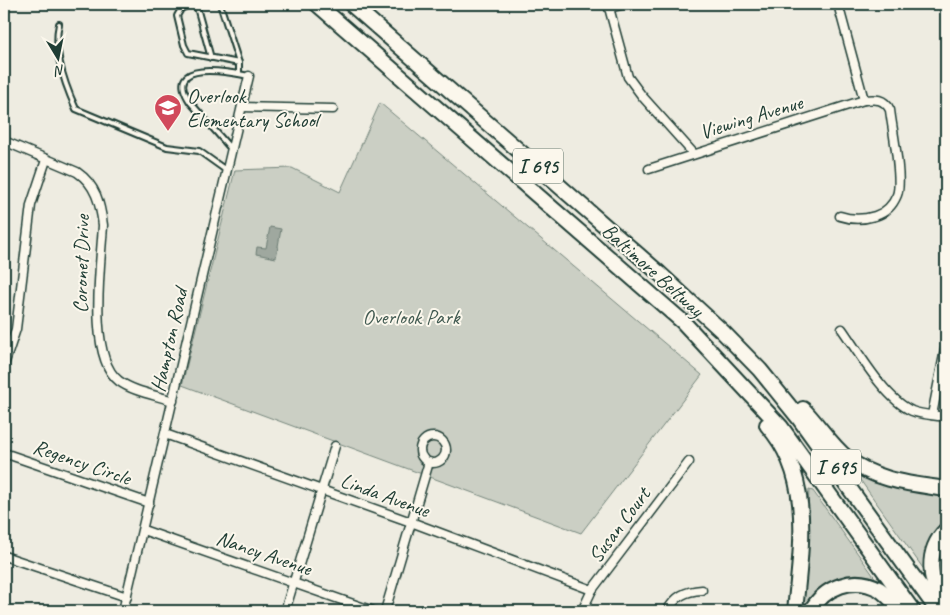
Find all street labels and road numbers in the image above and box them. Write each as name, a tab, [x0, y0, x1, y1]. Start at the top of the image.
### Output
street label: Viewing Avenue	[696, 89, 807, 145]
road number: I 695	[513, 148, 563, 184]
street label: Coronet Drive	[67, 213, 95, 313]
street label: Baltimore Beltway	[597, 217, 711, 324]
street label: Hampton Road	[144, 282, 194, 394]
street label: Regency Circle	[30, 433, 136, 491]
road number: I 695	[811, 450, 861, 484]
street label: Linda Avenue	[337, 467, 434, 523]
street label: Susan Court	[582, 481, 657, 568]
street label: Nancy Avenue	[213, 525, 316, 582]

